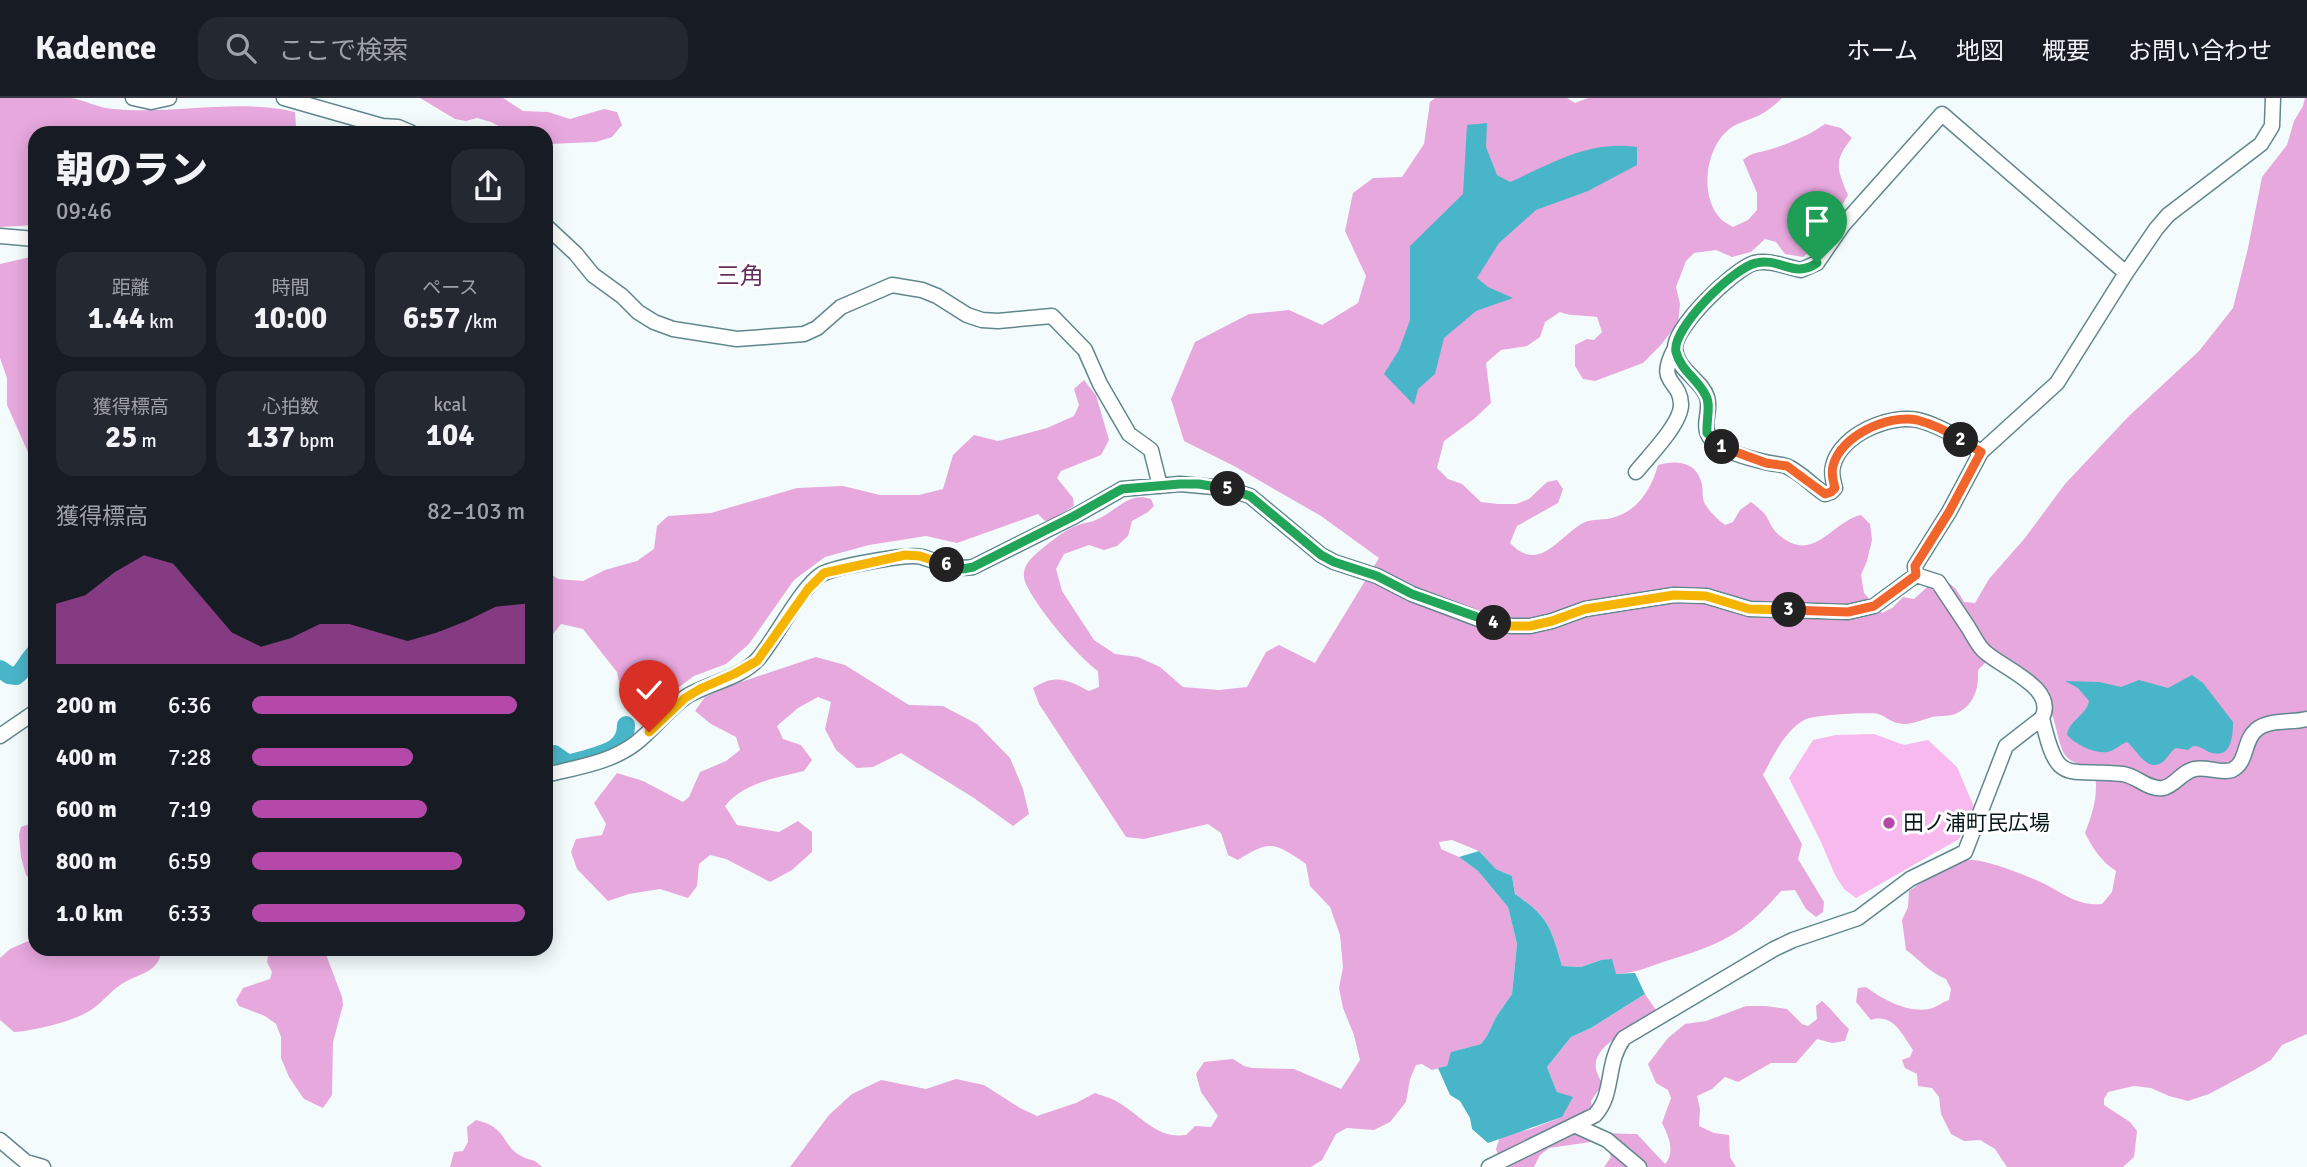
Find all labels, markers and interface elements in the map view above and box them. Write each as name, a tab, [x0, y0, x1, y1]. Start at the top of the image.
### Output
search box	[198, 17, 688, 80]
text: Kadence	[35, 28, 156, 69]
icon: search	[222, 29, 260, 67]
text: ここで検索	[278, 35, 408, 67]
text: ホーム	[1847, 36, 1918, 66]
text: 地図	[1956, 36, 2004, 66]
text: 概要	[2042, 36, 2090, 66]
text: お問い合わせ	[2128, 36, 2272, 66]
text: 朝のラン	[56, 147, 208, 194]
button: share	[451, 149, 525, 223]
pin	[1787, 191, 1847, 263]
text: 09:46	[56, 197, 112, 226]
icon: arrive	[1798, 202, 1836, 240]
district label: 三角	[716, 261, 764, 291]
text: 距離	[112, 276, 150, 300]
text: 時間	[271, 276, 310, 300]
text: ペース	[422, 276, 478, 300]
text: 1.44	[88, 300, 145, 337]
text: 10:00	[254, 300, 327, 337]
text: 6:57	[403, 300, 460, 337]
text: km	[145, 310, 174, 334]
text: /km	[460, 310, 497, 334]
text: kcal	[434, 393, 467, 417]
text: 獲得標高	[93, 395, 169, 419]
text: 心拍数	[262, 395, 319, 419]
text: 104	[426, 417, 474, 454]
text: 25	[105, 419, 137, 456]
text: 137	[246, 419, 295, 456]
pin: 2	[1944, 422, 1979, 458]
text: 2	[1955, 427, 1966, 451]
text: m	[137, 429, 157, 453]
text: bpm	[295, 429, 335, 453]
pin: 1	[1704, 430, 1740, 464]
text: 1	[1716, 434, 1727, 458]
pin: 5	[1210, 472, 1246, 506]
text: 5	[1222, 476, 1233, 500]
text: 82–103 m	[427, 497, 525, 526]
text: 獲得標高	[56, 502, 148, 531]
pin: 6	[930, 547, 964, 582]
text: 6	[941, 552, 952, 576]
pin: 3	[1772, 592, 1806, 628]
text: 3	[1783, 597, 1794, 621]
pin: 4	[1476, 606, 1512, 640]
text: 4	[1488, 610, 1499, 634]
pin	[619, 660, 679, 732]
icon: check	[630, 671, 668, 709]
text: 200 m	[56, 691, 117, 720]
text: 6:36	[168, 691, 211, 720]
text: 400 m	[56, 743, 117, 772]
text: 7:28	[168, 743, 211, 772]
text: 600 m	[56, 795, 117, 824]
text: 7:19	[168, 795, 211, 824]
place label: 田ノ浦町民広場	[1903, 810, 2050, 836]
marker: 田ノ浦町民広場	[1881, 815, 1897, 831]
text: 800 m	[56, 847, 117, 876]
text: 6:59	[168, 847, 211, 876]
text: 1.0 km	[56, 899, 123, 928]
text: 6:33	[168, 899, 211, 928]

